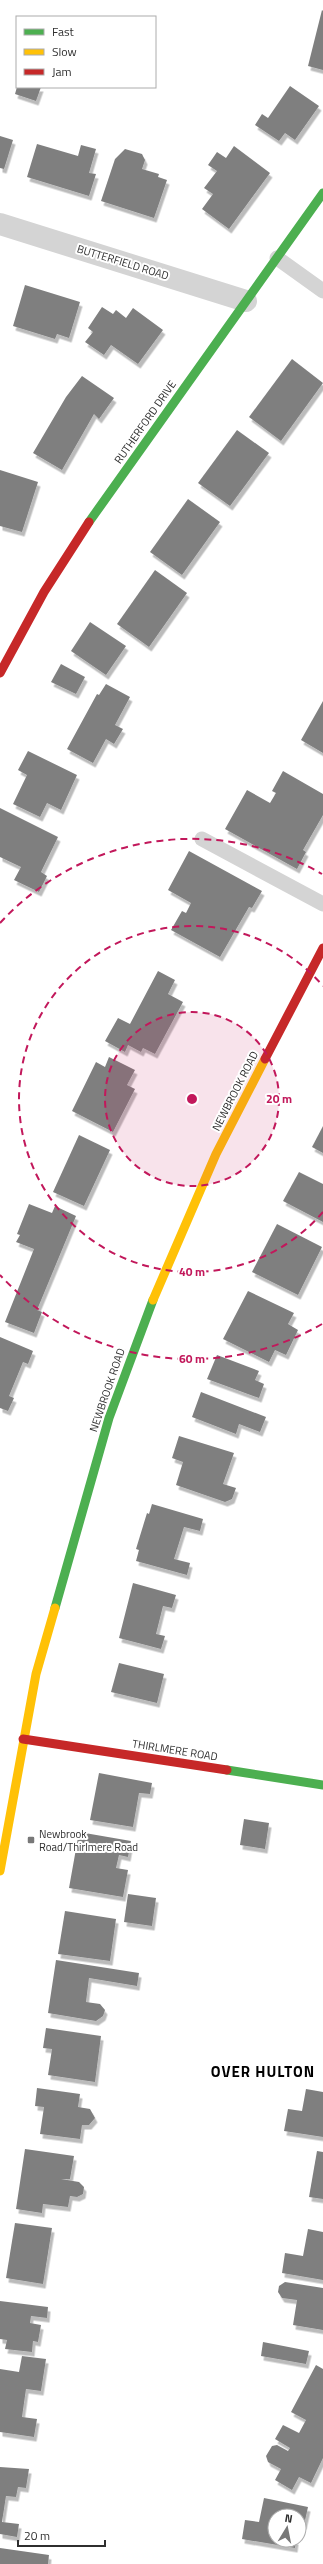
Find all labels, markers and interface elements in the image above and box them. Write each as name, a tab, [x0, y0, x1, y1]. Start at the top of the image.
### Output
legend	[16, 16, 156, 88]
text: Fast	[52, 22, 75, 41]
text: Slow	[52, 42, 77, 61]
text: Jam	[52, 62, 72, 81]
street label: BUTTERFIELD ROAD	[75, 240, 171, 284]
street label: RUTHERFORD DRIVE	[110, 377, 180, 467]
street label: NEWBROOK ROAD	[208, 1048, 262, 1134]
text: 20 m	[266, 1089, 292, 1108]
centre of rings	[185, 1092, 199, 1106]
text: 40 m	[179, 1262, 205, 1281]
street label: NEWBROOK ROAD	[85, 1346, 129, 1434]
text: 60 m	[179, 1349, 205, 1368]
street label: THIRLMERE ROAD	[131, 1735, 219, 1765]
place label: Newbrook Road/Thirlmere Road	[39, 1826, 138, 1855]
marker: Newbrook Road/Thirlmere Road	[26, 1835, 36, 1845]
district label: OVER HULTON	[211, 2060, 315, 2083]
north arrow	[267, 2508, 307, 2548]
text: N	[284, 2510, 294, 2527]
scale bar	[18, 2522, 105, 2548]
text: 20 m	[24, 2526, 50, 2545]

